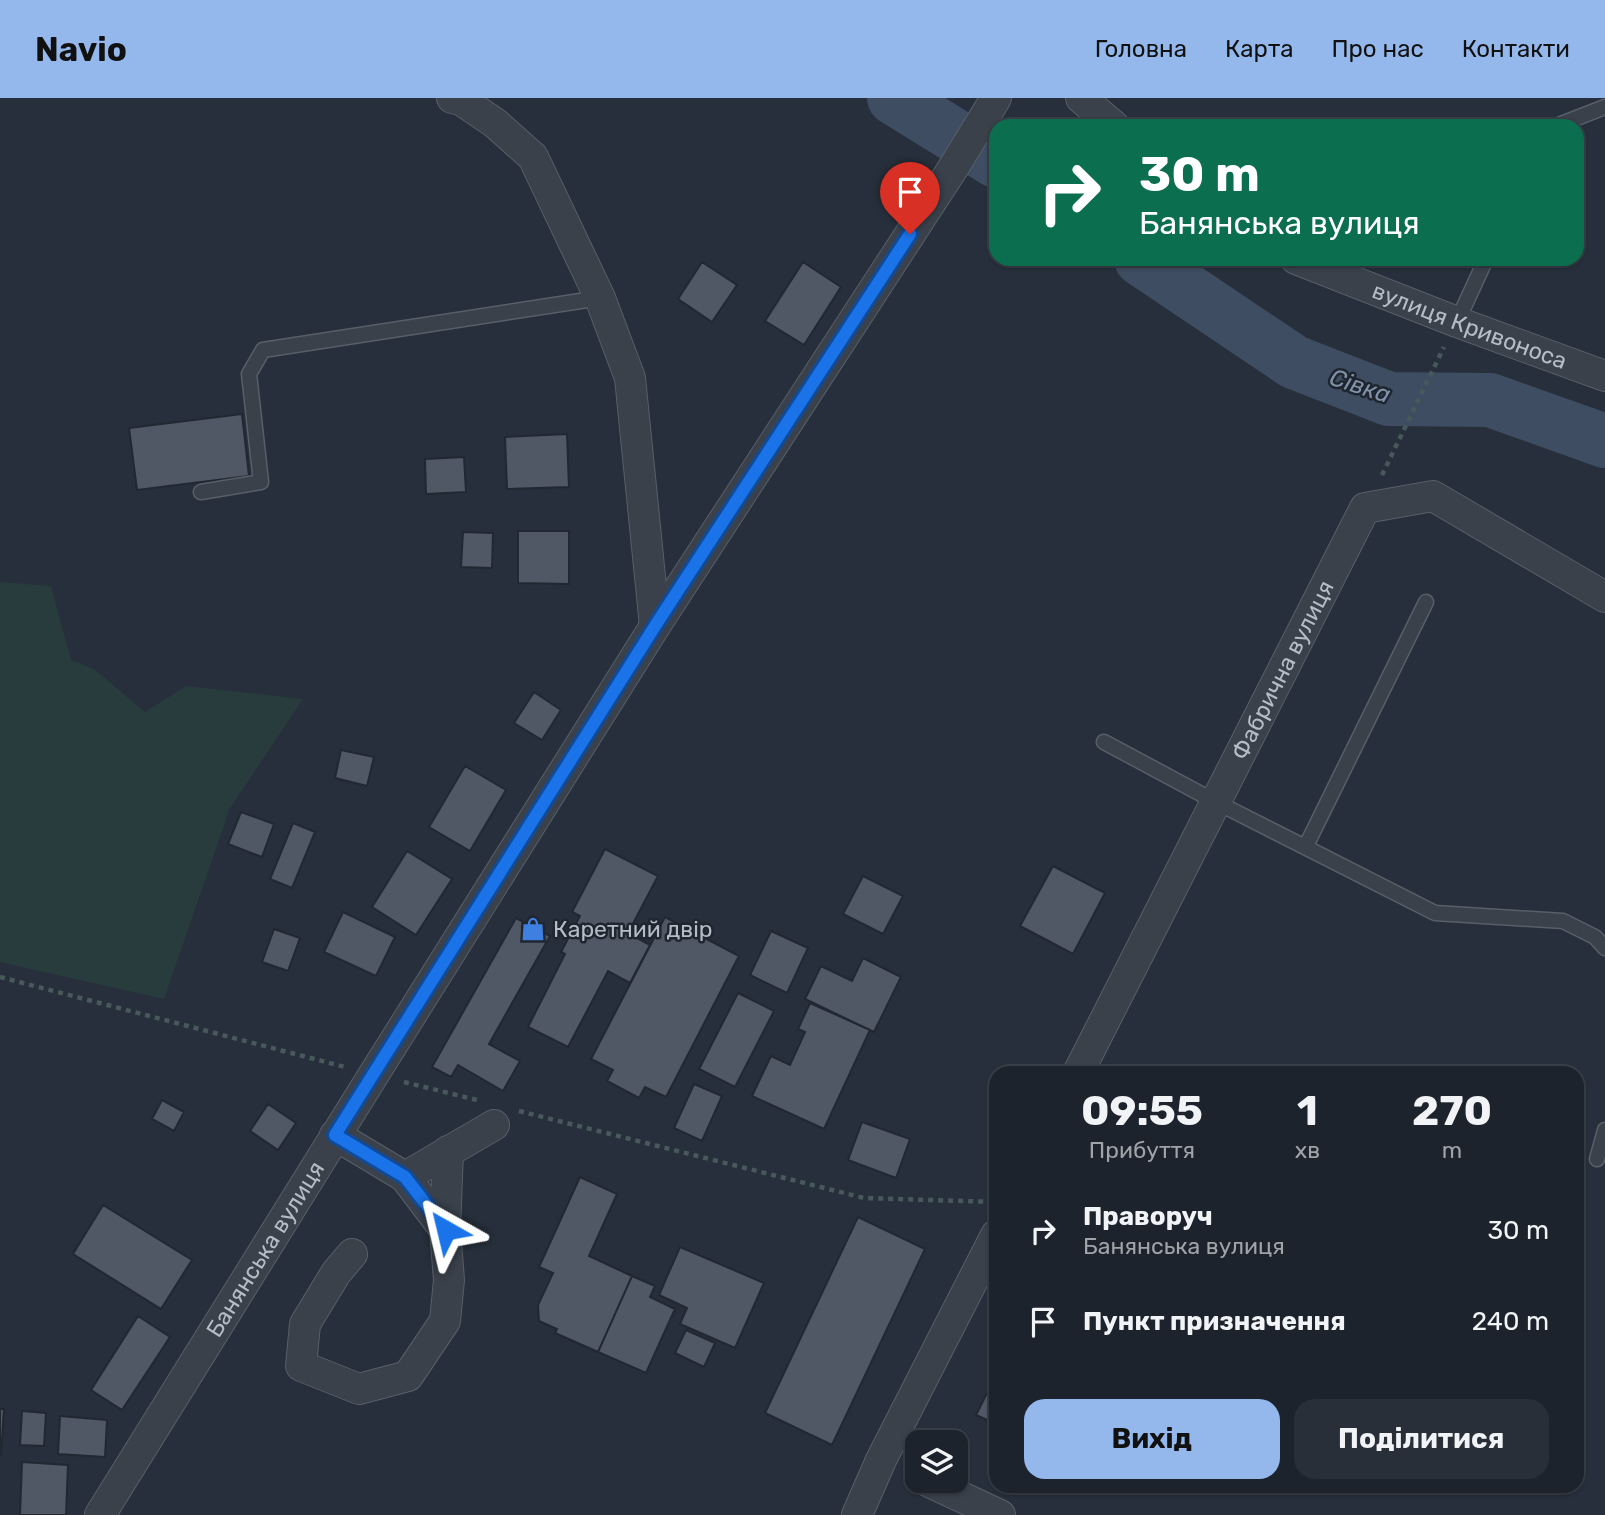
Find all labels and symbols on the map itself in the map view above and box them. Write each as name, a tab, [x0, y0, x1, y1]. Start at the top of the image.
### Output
pin	[880, 162, 940, 234]
street label: вулиця Кривоноса	[1368, 276, 1571, 375]
water label: Сівка	[1326, 363, 1394, 409]
street label: Фабрична вулиця	[1226, 576, 1340, 764]
shop icon: Каретний двір	[519, 915, 547, 943]
place label: Каретний двір	[553, 915, 712, 943]
street label: Банянська вулиця	[200, 1156, 330, 1342]
position arrow	[409, 1193, 483, 1267]

